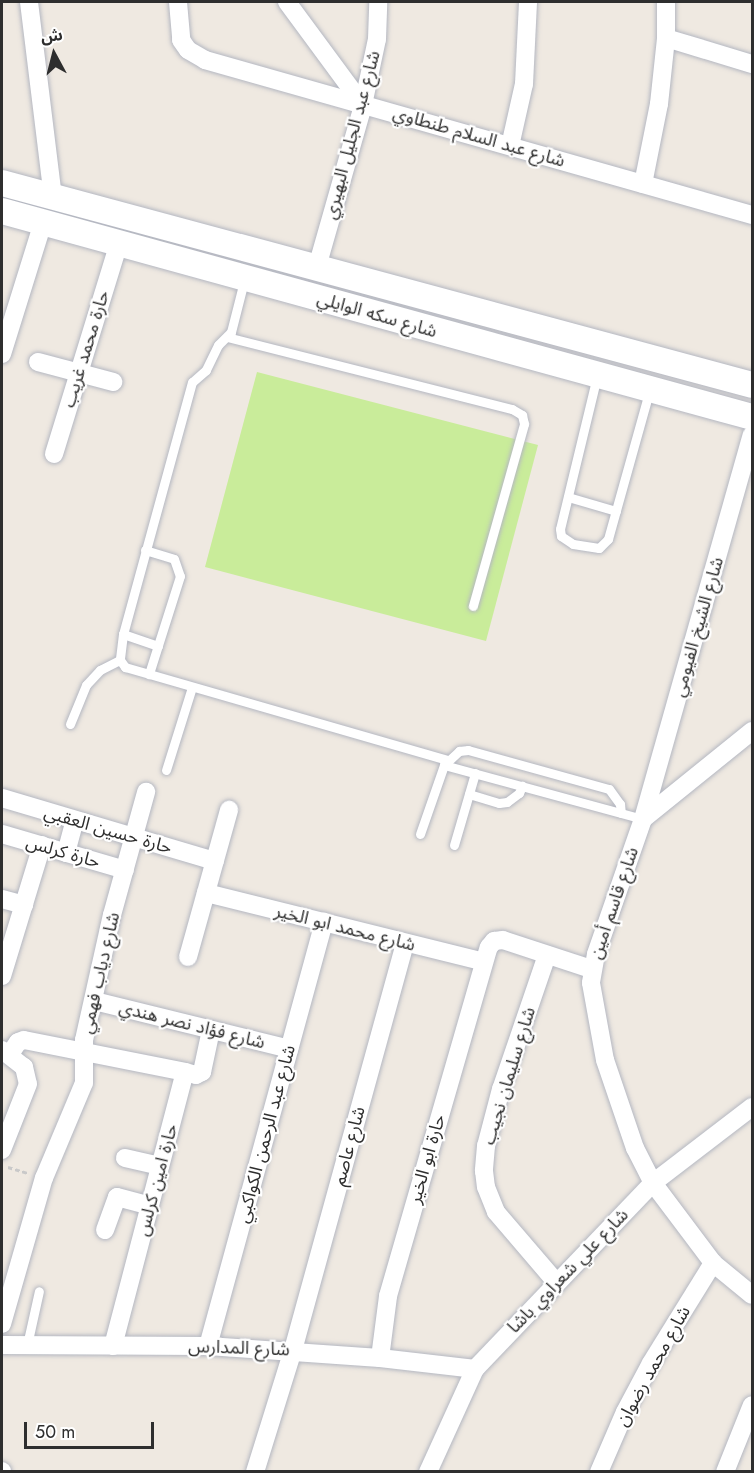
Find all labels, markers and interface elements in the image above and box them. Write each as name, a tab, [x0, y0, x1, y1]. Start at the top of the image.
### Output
text: ش	[39, 23, 64, 48]
north arrow	[24, 24, 84, 84]
street label: شارع عبد الجليل البهيري	[319, 48, 385, 222]
street label: شارع عبد السلام طنطاوي	[390, 102, 568, 172]
street label: حارة محمد غريب	[58, 288, 114, 410]
street label: شارع سكه الوايلي	[315, 288, 439, 342]
street label: شارع الشيخ الفيومي	[668, 555, 728, 699]
street label: حارة حسين العقبي	[41, 801, 175, 859]
street label: حارة كرلس	[23, 831, 103, 873]
street label: شارع قاسم أمين	[585, 844, 643, 962]
street label: شارع محمد ابو الخير	[272, 900, 418, 956]
street label: شارع دياب فهمي	[76, 910, 124, 1036]
street label: شارع فؤاد نصر هندي	[117, 996, 267, 1054]
street label: شارع سليمان نجيب	[478, 1005, 540, 1147]
street label: شارع عبد الرحمن الكواكبي	[232, 1043, 300, 1225]
street label: شارع عاصم	[328, 1104, 370, 1188]
street label: حارة ابو الخير	[404, 1112, 450, 1206]
street label: حارة امين كرلس	[132, 1122, 182, 1238]
street label: شارع علي شعراوي باشا	[503, 1204, 633, 1338]
street label: شارع محمد رضوان	[611, 1302, 695, 1430]
street label: شارع المدارس	[188, 1335, 290, 1361]
scale bar	[27, 1410, 158, 1448]
text: 50 m	[35, 1419, 75, 1445]

